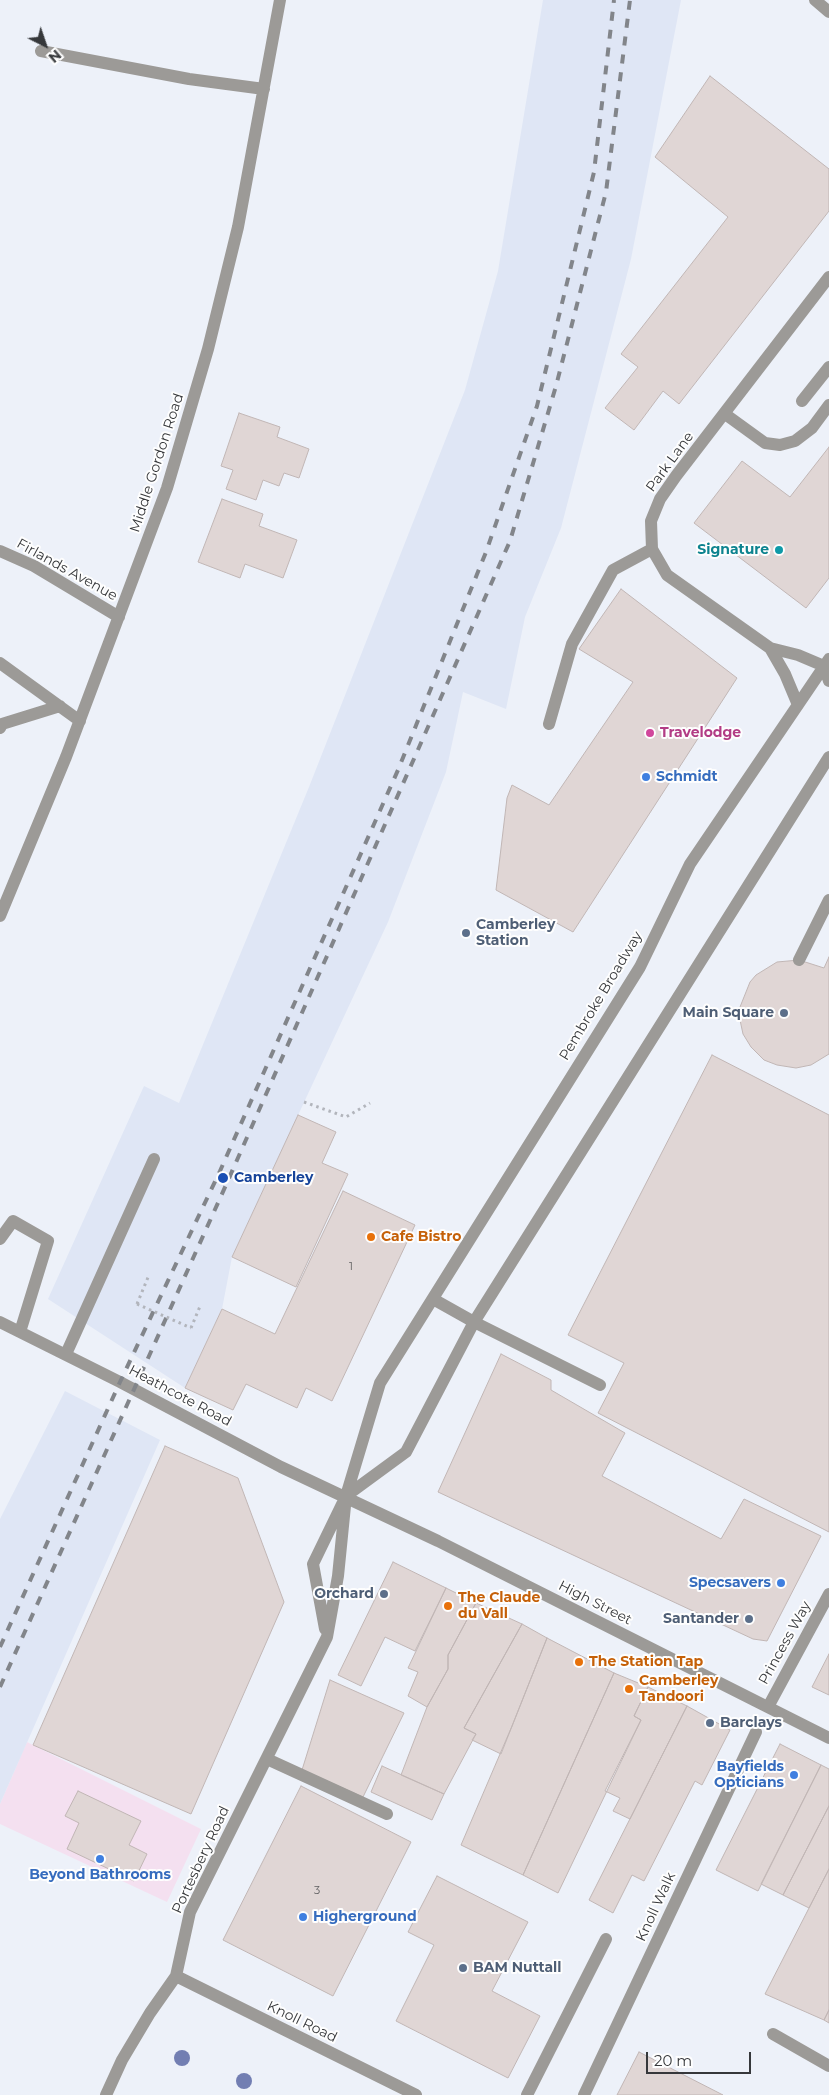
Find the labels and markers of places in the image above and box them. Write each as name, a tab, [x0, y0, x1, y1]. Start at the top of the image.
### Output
place label: Signature	[697, 542, 769, 558]
marker: Signature	[773, 544, 785, 556]
place label: Travelodge	[660, 725, 741, 741]
marker: Travelodge	[644, 727, 656, 739]
place label: Schmidt	[656, 769, 718, 785]
marker: Schmidt	[640, 771, 652, 783]
place label: Camberley Station	[476, 917, 555, 950]
marker: Camberley Station	[460, 927, 472, 939]
place label: Main Square	[683, 1005, 774, 1021]
marker: Main Square	[778, 1007, 790, 1019]
place label: Camberley	[234, 1170, 313, 1186]
marker: Camberley	[216, 1171, 230, 1185]
place label: Cafe Bistro	[381, 1229, 461, 1245]
marker: Cafe Bistro	[365, 1231, 377, 1243]
place label: Specsavers	[689, 1575, 771, 1591]
marker: Specsavers	[775, 1577, 787, 1589]
place label: Orchard	[314, 1586, 374, 1602]
marker: Orchard	[378, 1588, 390, 1600]
place label: The Claude du Vall	[458, 1590, 540, 1622]
marker: The Claude du Vall	[442, 1600, 454, 1612]
place label: Santander	[663, 1611, 739, 1627]
marker: Santander	[743, 1613, 755, 1625]
place label: The Station Tap	[589, 1654, 703, 1670]
marker: The Station Tap	[573, 1656, 585, 1668]
place label: Camberley Tandoori	[639, 1673, 718, 1705]
marker: Camberley Tandoori	[623, 1683, 635, 1695]
place label: Barclays	[720, 1715, 782, 1731]
marker: Barclays	[704, 1717, 716, 1729]
place label: Bayfields Opticians	[714, 1759, 784, 1791]
marker: Bayfields Opticians	[788, 1769, 800, 1781]
marker: Beyond Bathrooms	[94, 1853, 106, 1865]
place label: Beyond Bathrooms	[29, 1867, 171, 1883]
place label: Higherground	[313, 1909, 417, 1925]
marker: Higherground	[297, 1911, 309, 1923]
place label: BAM Nuttall	[473, 1960, 562, 1976]
marker: BAM Nuttall	[457, 1962, 469, 1974]

